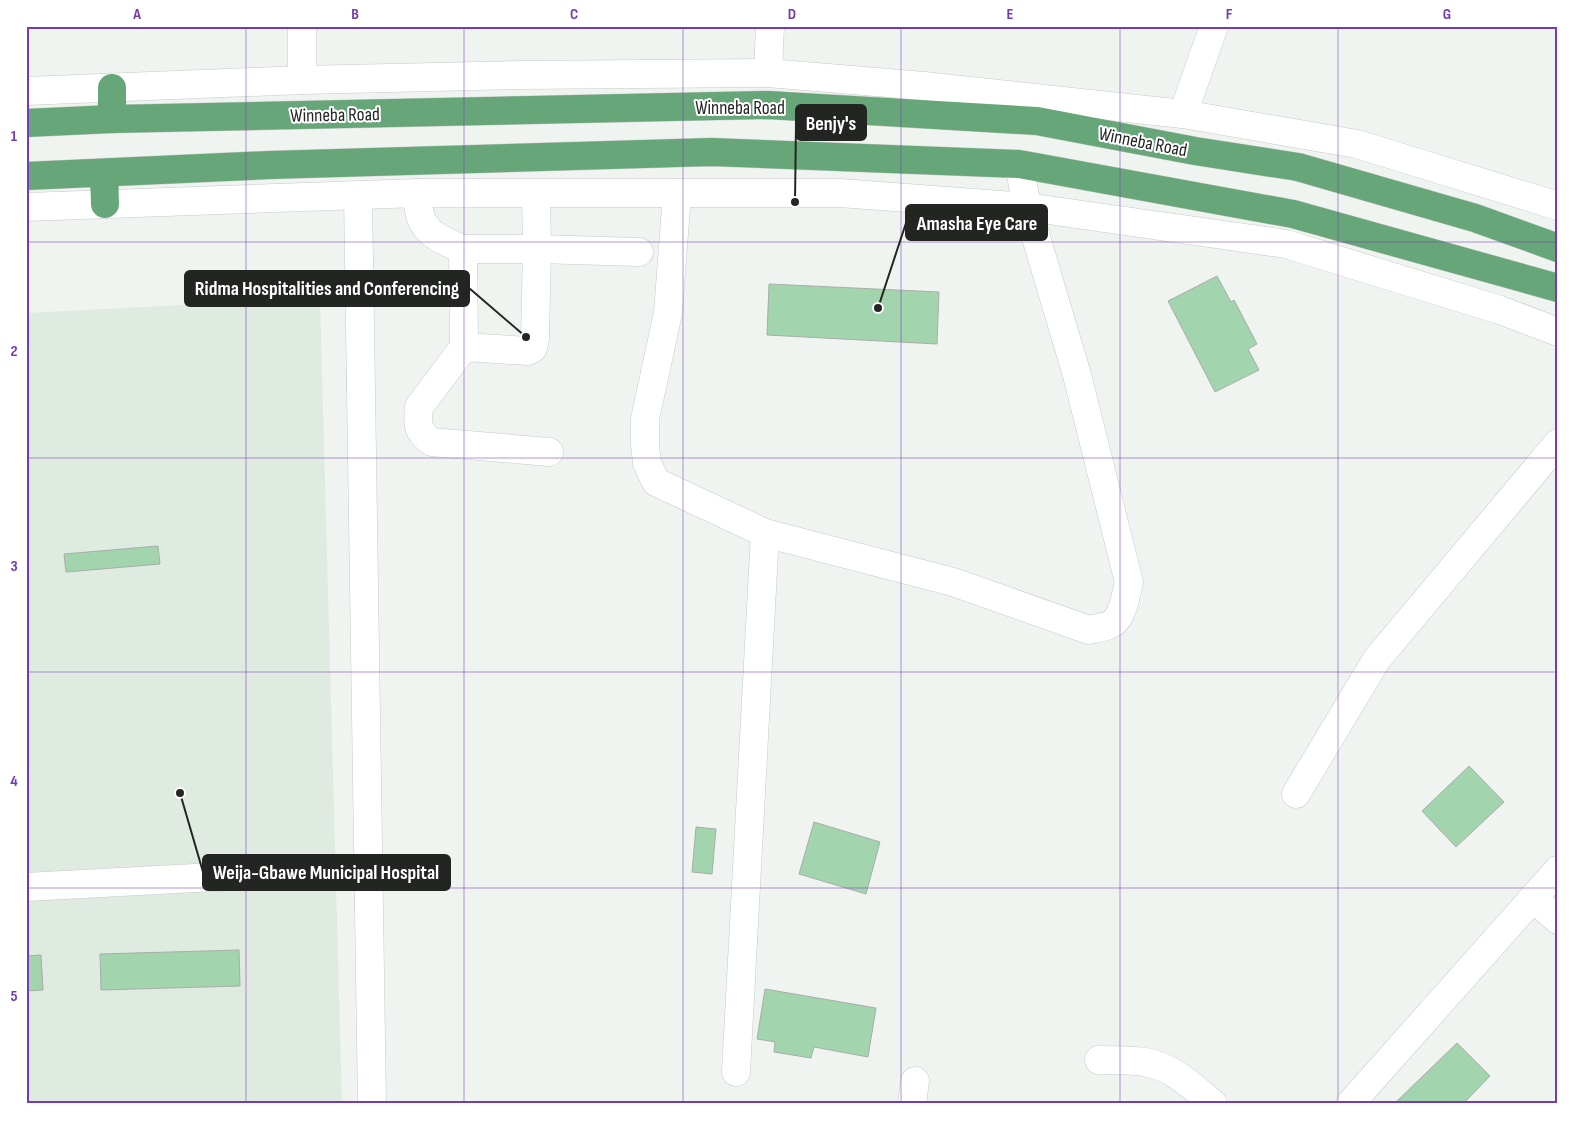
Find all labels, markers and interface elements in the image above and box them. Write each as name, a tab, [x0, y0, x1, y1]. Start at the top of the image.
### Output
text: A	[132, 5, 141, 24]
text: B	[351, 5, 359, 24]
text: C	[570, 5, 578, 24]
text: D	[788, 5, 796, 24]
text: E	[1007, 5, 1014, 24]
text: F	[1226, 5, 1233, 24]
text: G	[1443, 5, 1451, 24]
street label: Winneba Road	[695, 97, 785, 120]
street label: Winneba Road	[290, 103, 380, 128]
callout: Benjy's	[796, 105, 866, 140]
text: Benjy's	[806, 112, 857, 136]
street label: Winneba Road	[1097, 123, 1189, 162]
text: 1	[11, 127, 18, 146]
callout: Amasha Eye Care	[906, 205, 1047, 240]
text: Amasha Eye Care	[916, 212, 1037, 236]
callout: Ridma Hospitalities and Conferencing	[185, 271, 469, 306]
text: Ridma Hospitalities and Conferencing	[195, 277, 460, 301]
text: 2	[10, 342, 18, 361]
text: 3	[10, 557, 18, 576]
text: 4	[10, 772, 18, 791]
callout: Weija-Gbawe Municipal Hospital	[203, 855, 450, 890]
text: Weija-Gbawe Municipal Hospital	[213, 861, 439, 885]
text: 5	[10, 987, 18, 1006]

